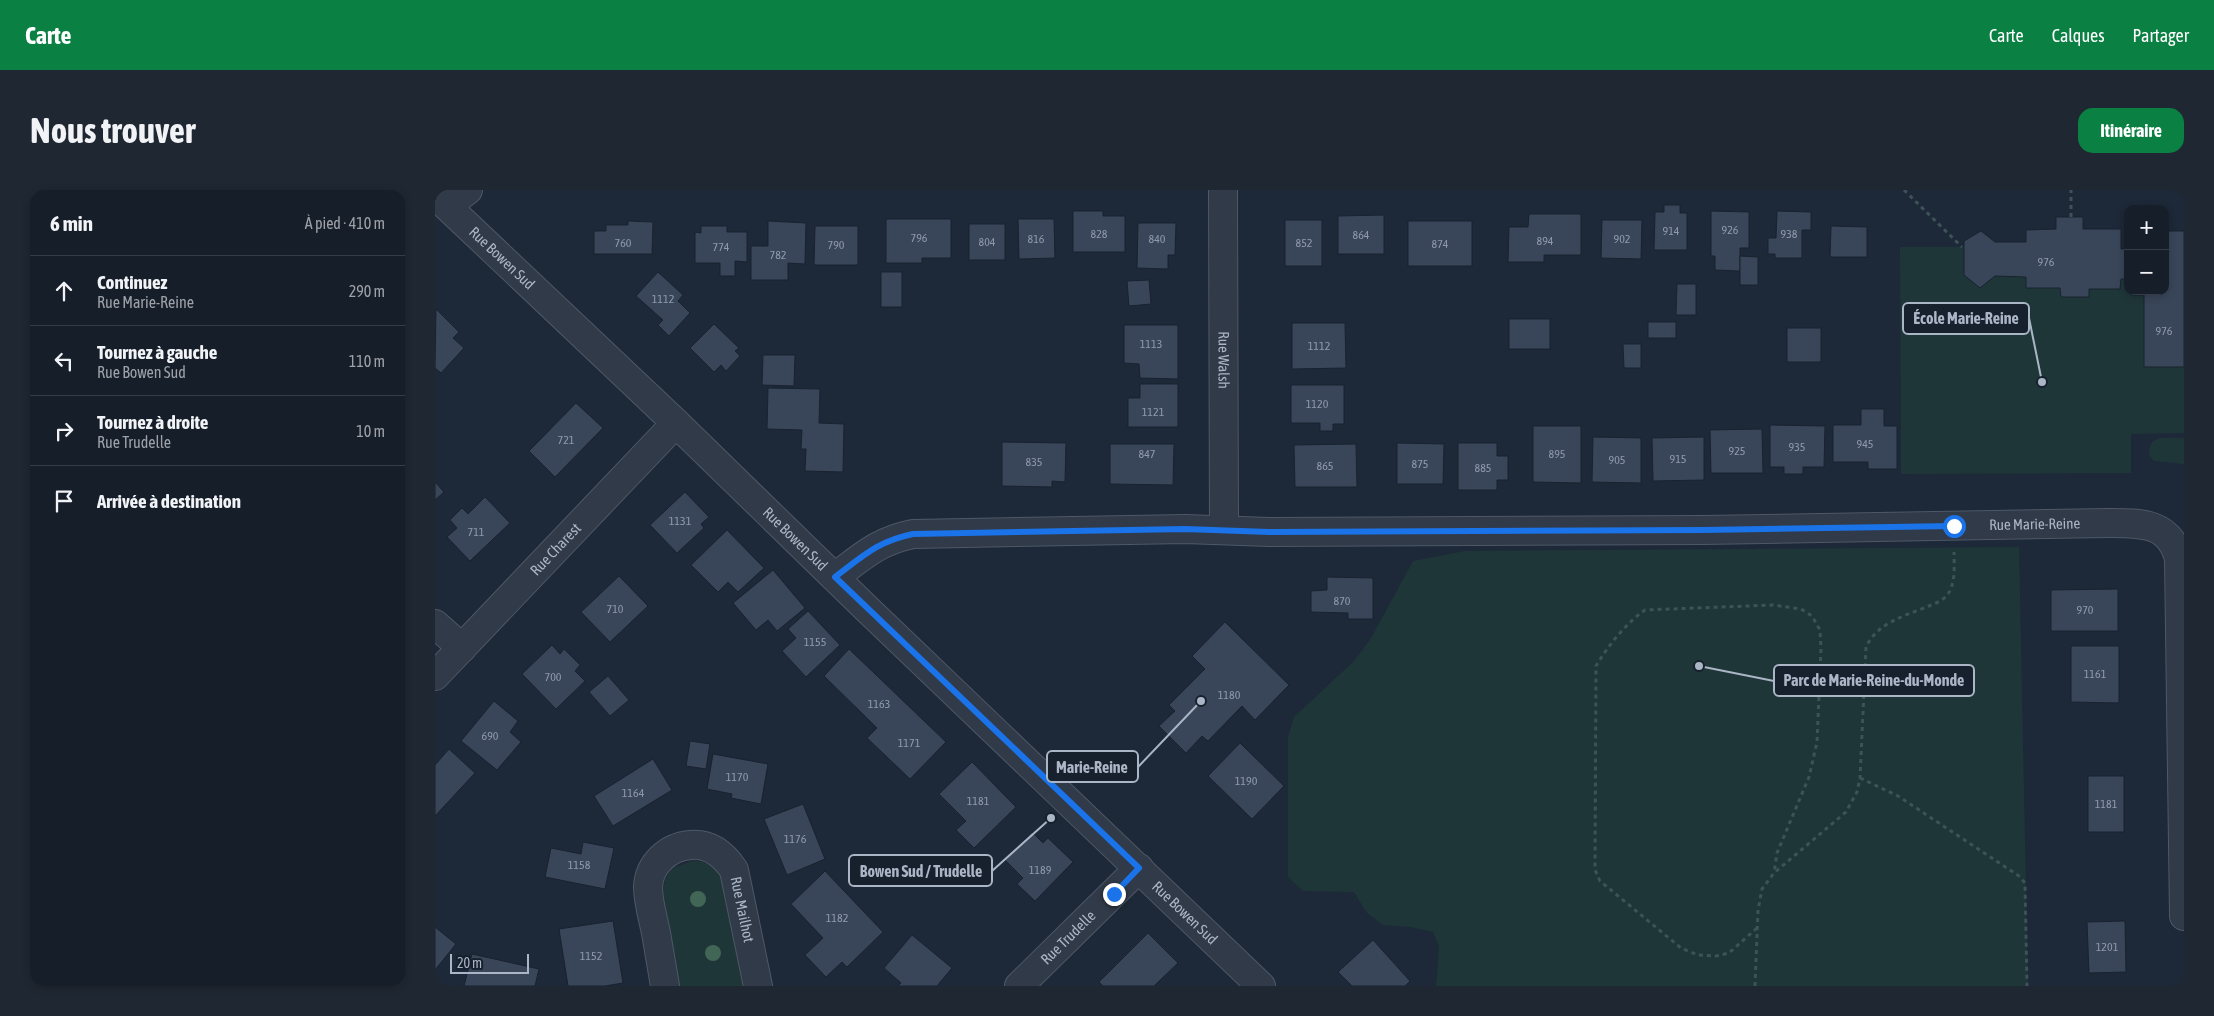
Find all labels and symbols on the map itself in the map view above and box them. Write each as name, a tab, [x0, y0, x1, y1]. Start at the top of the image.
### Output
street label: Rue Bowen Sud	[466, 223, 538, 293]
house number: 926	[1722, 223, 1739, 237]
house number: 914	[1663, 224, 1680, 238]
house number: 828	[1091, 227, 1108, 241]
house number: 938	[1781, 227, 1798, 241]
house number: 864	[1353, 228, 1370, 242]
house number: 796	[911, 231, 928, 245]
house number: 816	[1028, 232, 1045, 246]
house number: 840	[1149, 232, 1166, 246]
house number: 902	[1614, 232, 1630, 246]
house number: 894	[1537, 234, 1554, 248]
house number: 804	[979, 235, 996, 249]
house number: 760	[615, 236, 632, 250]
house number: 852	[1296, 236, 1312, 250]
house number: 874	[1432, 237, 1449, 251]
house number: 790	[828, 238, 845, 252]
house number: 774	[713, 240, 730, 254]
house number: 782	[770, 248, 786, 262]
house number: 976	[2038, 255, 2055, 269]
house number: 1112	[652, 292, 674, 306]
callout: École Marie-Reine	[1903, 303, 2029, 334]
text: École Marie-Reine	[1913, 309, 2019, 327]
house number: 976	[2156, 324, 2173, 338]
street label: Rue Walsh	[1215, 331, 1233, 389]
house number: 1113	[1140, 337, 1162, 351]
house number: 1112	[1308, 339, 1330, 353]
house number: 1120	[1306, 397, 1329, 411]
house number: 1121	[1142, 405, 1165, 419]
house number: 721	[558, 433, 575, 447]
house number: 945	[1857, 437, 1873, 451]
house number: 935	[1789, 440, 1805, 454]
house number: 925	[1729, 444, 1745, 458]
house number: 847	[1139, 447, 1156, 461]
house number: 895	[1549, 447, 1565, 461]
house number: 915	[1670, 452, 1686, 466]
house number: 905	[1609, 453, 1625, 467]
house number: 835	[1026, 455, 1042, 469]
house number: 875	[1412, 457, 1428, 471]
house number: 865	[1317, 459, 1333, 473]
house number: 885	[1475, 461, 1491, 475]
street label: Rue Bowen Sud	[760, 503, 831, 574]
house number: 1131	[669, 514, 692, 528]
street label: Rue Marie-Reine	[1989, 514, 2081, 533]
route start	[1943, 515, 1966, 538]
street label: Rue Charest	[527, 519, 584, 579]
house number: 711	[468, 525, 485, 539]
house number: 870	[1334, 594, 1351, 608]
house number: 710	[607, 602, 624, 616]
house number: 970	[2077, 603, 2094, 617]
house number: 1155	[804, 635, 826, 649]
callout: Parc de Marie-Reine-du-Monde	[1774, 665, 1974, 696]
house number: 1161	[2084, 667, 2107, 681]
house number: 700	[545, 670, 562, 684]
text: Parc de Marie-Reine-du-Monde	[1784, 671, 1964, 689]
house number: 1180	[1218, 688, 1241, 702]
house number: 1163	[868, 697, 890, 711]
house number: 690	[482, 729, 499, 743]
house number: 1171	[898, 736, 921, 750]
callout: Marie-Reine	[1047, 751, 1138, 782]
text: Marie-Reine	[1056, 758, 1128, 776]
house number: 1170	[726, 770, 749, 784]
house number: 1190	[1235, 774, 1258, 788]
house number: 1164	[622, 786, 645, 800]
house number: 1181	[967, 794, 990, 808]
house number: 1181	[2095, 797, 2118, 811]
house number: 1176	[784, 832, 807, 846]
callout: Bowen Sud / Trudelle	[849, 855, 992, 886]
house number: 1158	[568, 858, 591, 872]
text: Bowen Sud / Trudelle	[860, 862, 982, 880]
house number: 1189	[1029, 863, 1052, 877]
street label: Rue Mailhot	[728, 875, 758, 944]
street label: Rue Bowen Sud	[1149, 878, 1221, 948]
route end	[1103, 883, 1126, 906]
street label: Rue Trudelle	[1037, 907, 1099, 968]
house number: 1182	[826, 911, 848, 925]
house number: 1201	[2096, 940, 2119, 954]
house number: 1152	[580, 949, 602, 963]
scale bar	[450, 951, 529, 974]

